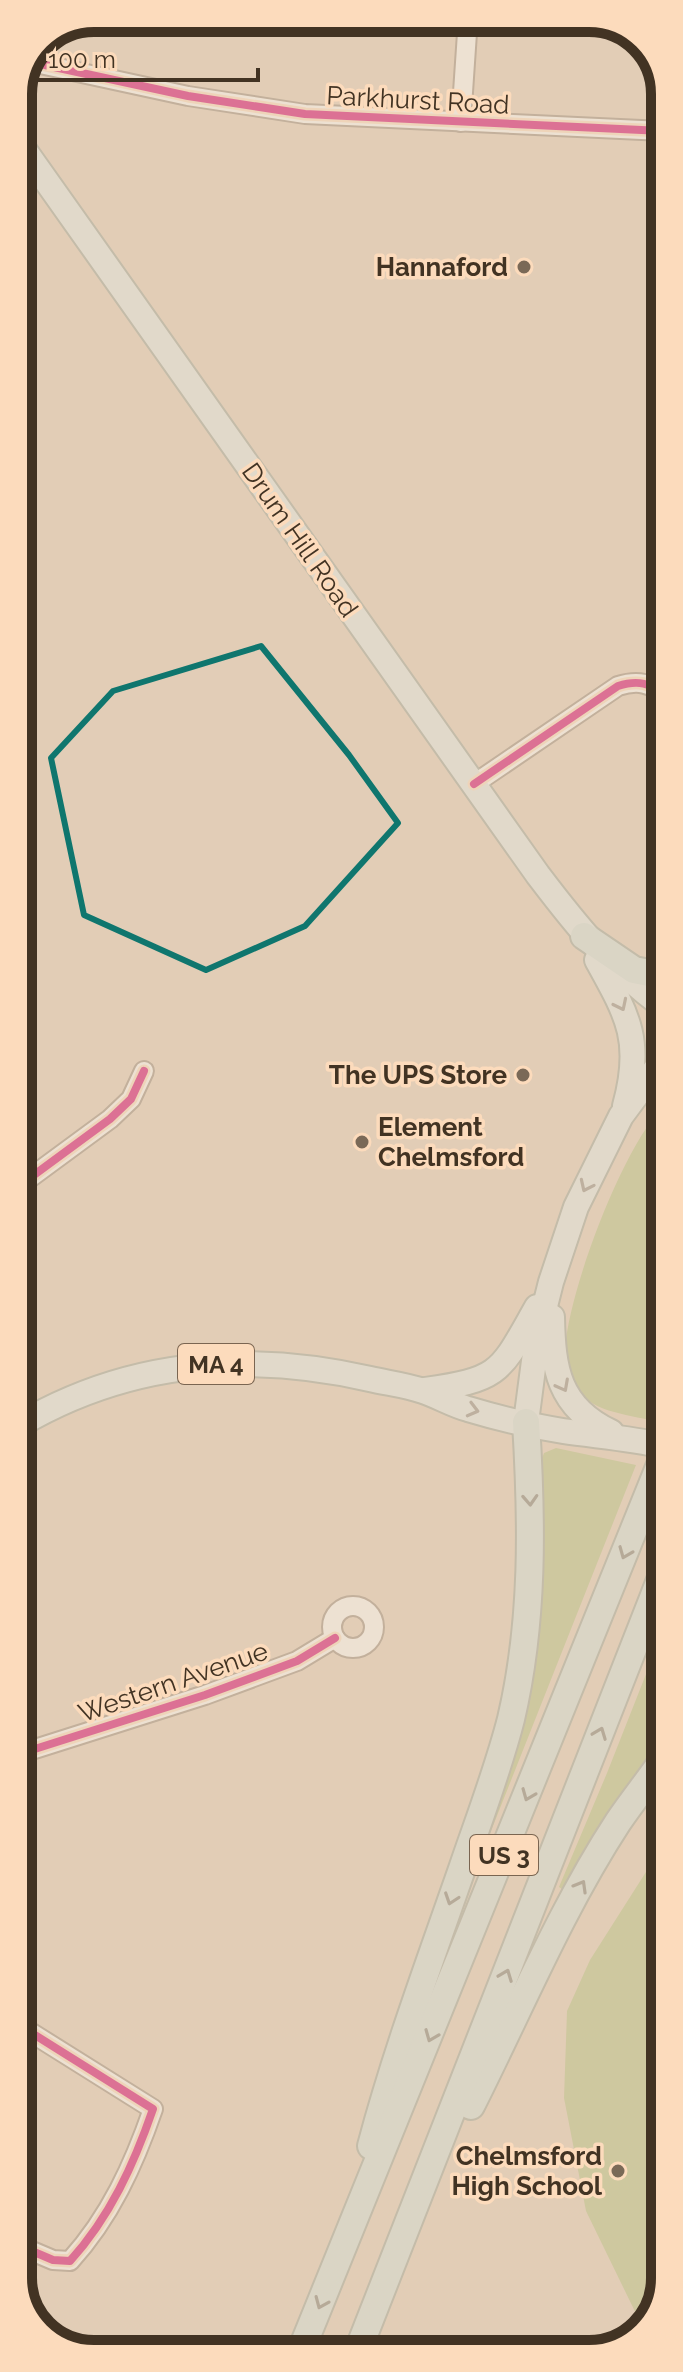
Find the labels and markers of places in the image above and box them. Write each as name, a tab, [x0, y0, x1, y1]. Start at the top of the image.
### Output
place label: Hannaford	[376, 252, 508, 282]
marker: Hannaford	[515, 258, 533, 276]
place label: The UPS Store	[329, 1060, 507, 1090]
marker: The UPS Store	[514, 1066, 532, 1084]
place label: Element Chelmsford	[378, 1112, 524, 1172]
marker: Element Chelmsford	[353, 1133, 371, 1151]
place label: Chelmsford High School	[452, 2141, 603, 2201]
marker: Chelmsford High School	[609, 2162, 627, 2180]

